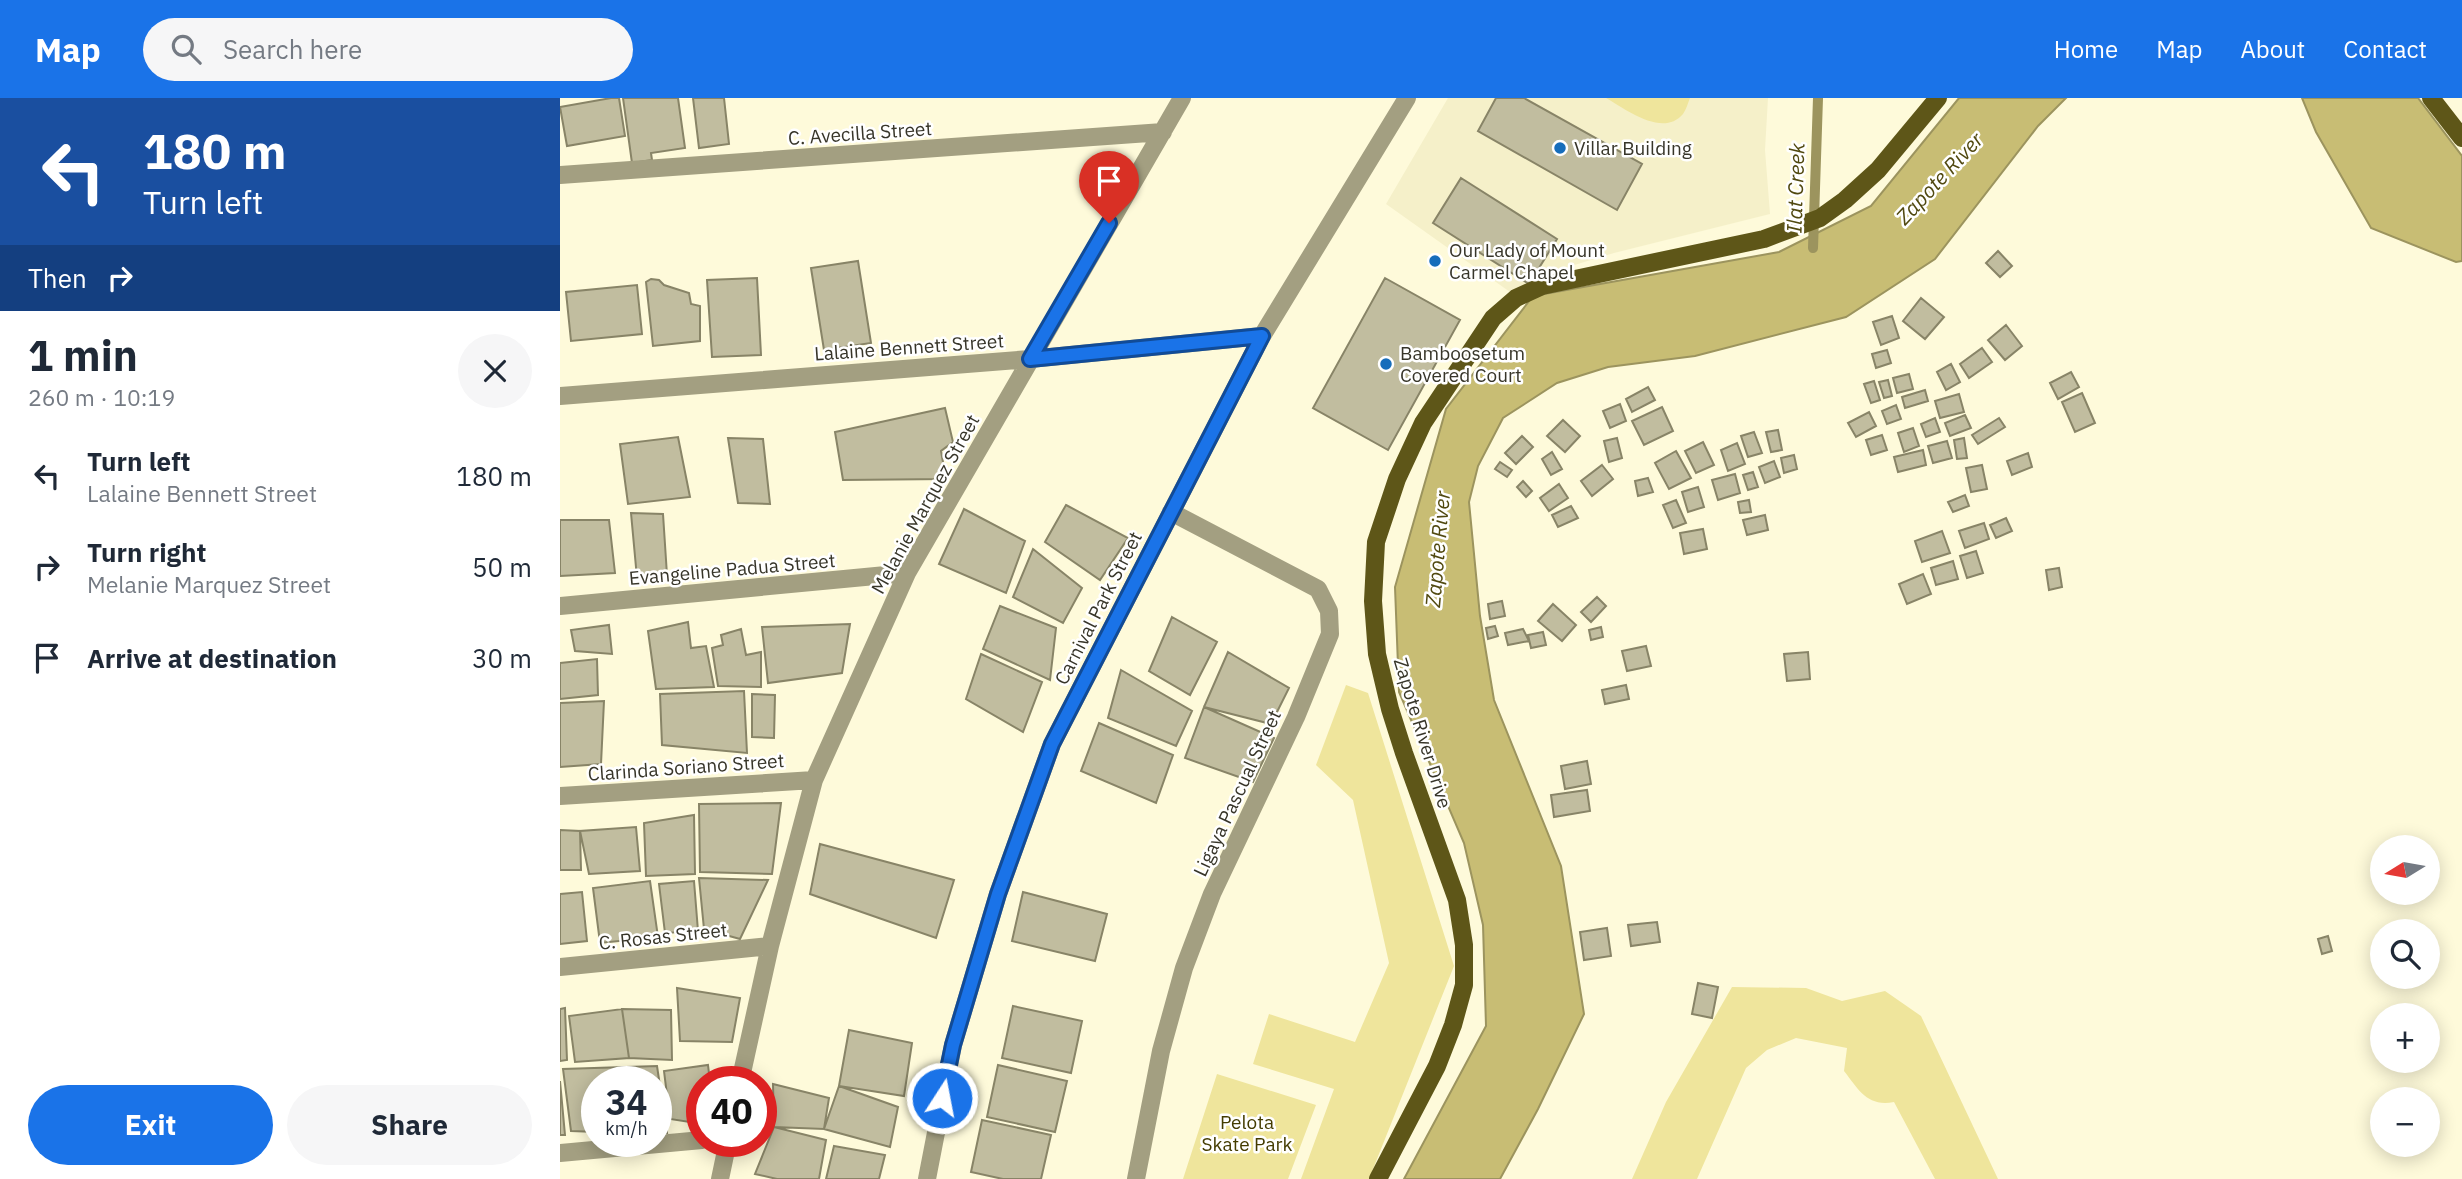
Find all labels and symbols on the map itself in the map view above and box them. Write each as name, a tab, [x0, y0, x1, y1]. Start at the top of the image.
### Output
street label: C. Avecilla Street	[787, 116, 933, 150]
water label: Zapote River	[1888, 125, 1990, 231]
place label: Villar Building	[1574, 136, 1692, 160]
marker: Villar Building	[1552, 140, 1568, 156]
water label: Ilat Creek	[1779, 141, 1811, 234]
pin	[1079, 151, 1139, 223]
place label: Our Lady of Mount Carmel Chapel	[1449, 238, 1605, 284]
marker: Our Lady of Mount Carmel Chapel	[1427, 253, 1443, 269]
street label: Lalaine Bennett Street	[813, 328, 1005, 366]
place label: Bamboosetum Covered Court	[1400, 341, 1525, 387]
marker: Bamboosetum Covered Court	[1378, 356, 1394, 372]
street label: Melanie Marquez Street	[866, 410, 984, 598]
water label: Zapote River	[1418, 488, 1456, 609]
street label: Carnival Park Street	[1049, 527, 1147, 689]
street label: Evangeline Padua Street	[628, 548, 836, 590]
street label: Zapote River Drive	[1389, 655, 1457, 811]
street label: Ligaya Pascual Street	[1188, 706, 1286, 880]
street label: Clarinda Soriano Street	[587, 748, 785, 786]
north arrow	[2370, 835, 2440, 905]
street label: C. Rosas Street	[597, 917, 729, 955]
position arrow	[905, 1061, 979, 1135]
speed limit sign: 40	[686, 1066, 777, 1157]
park label: Pelota Skate Park	[1201, 1110, 1293, 1156]

